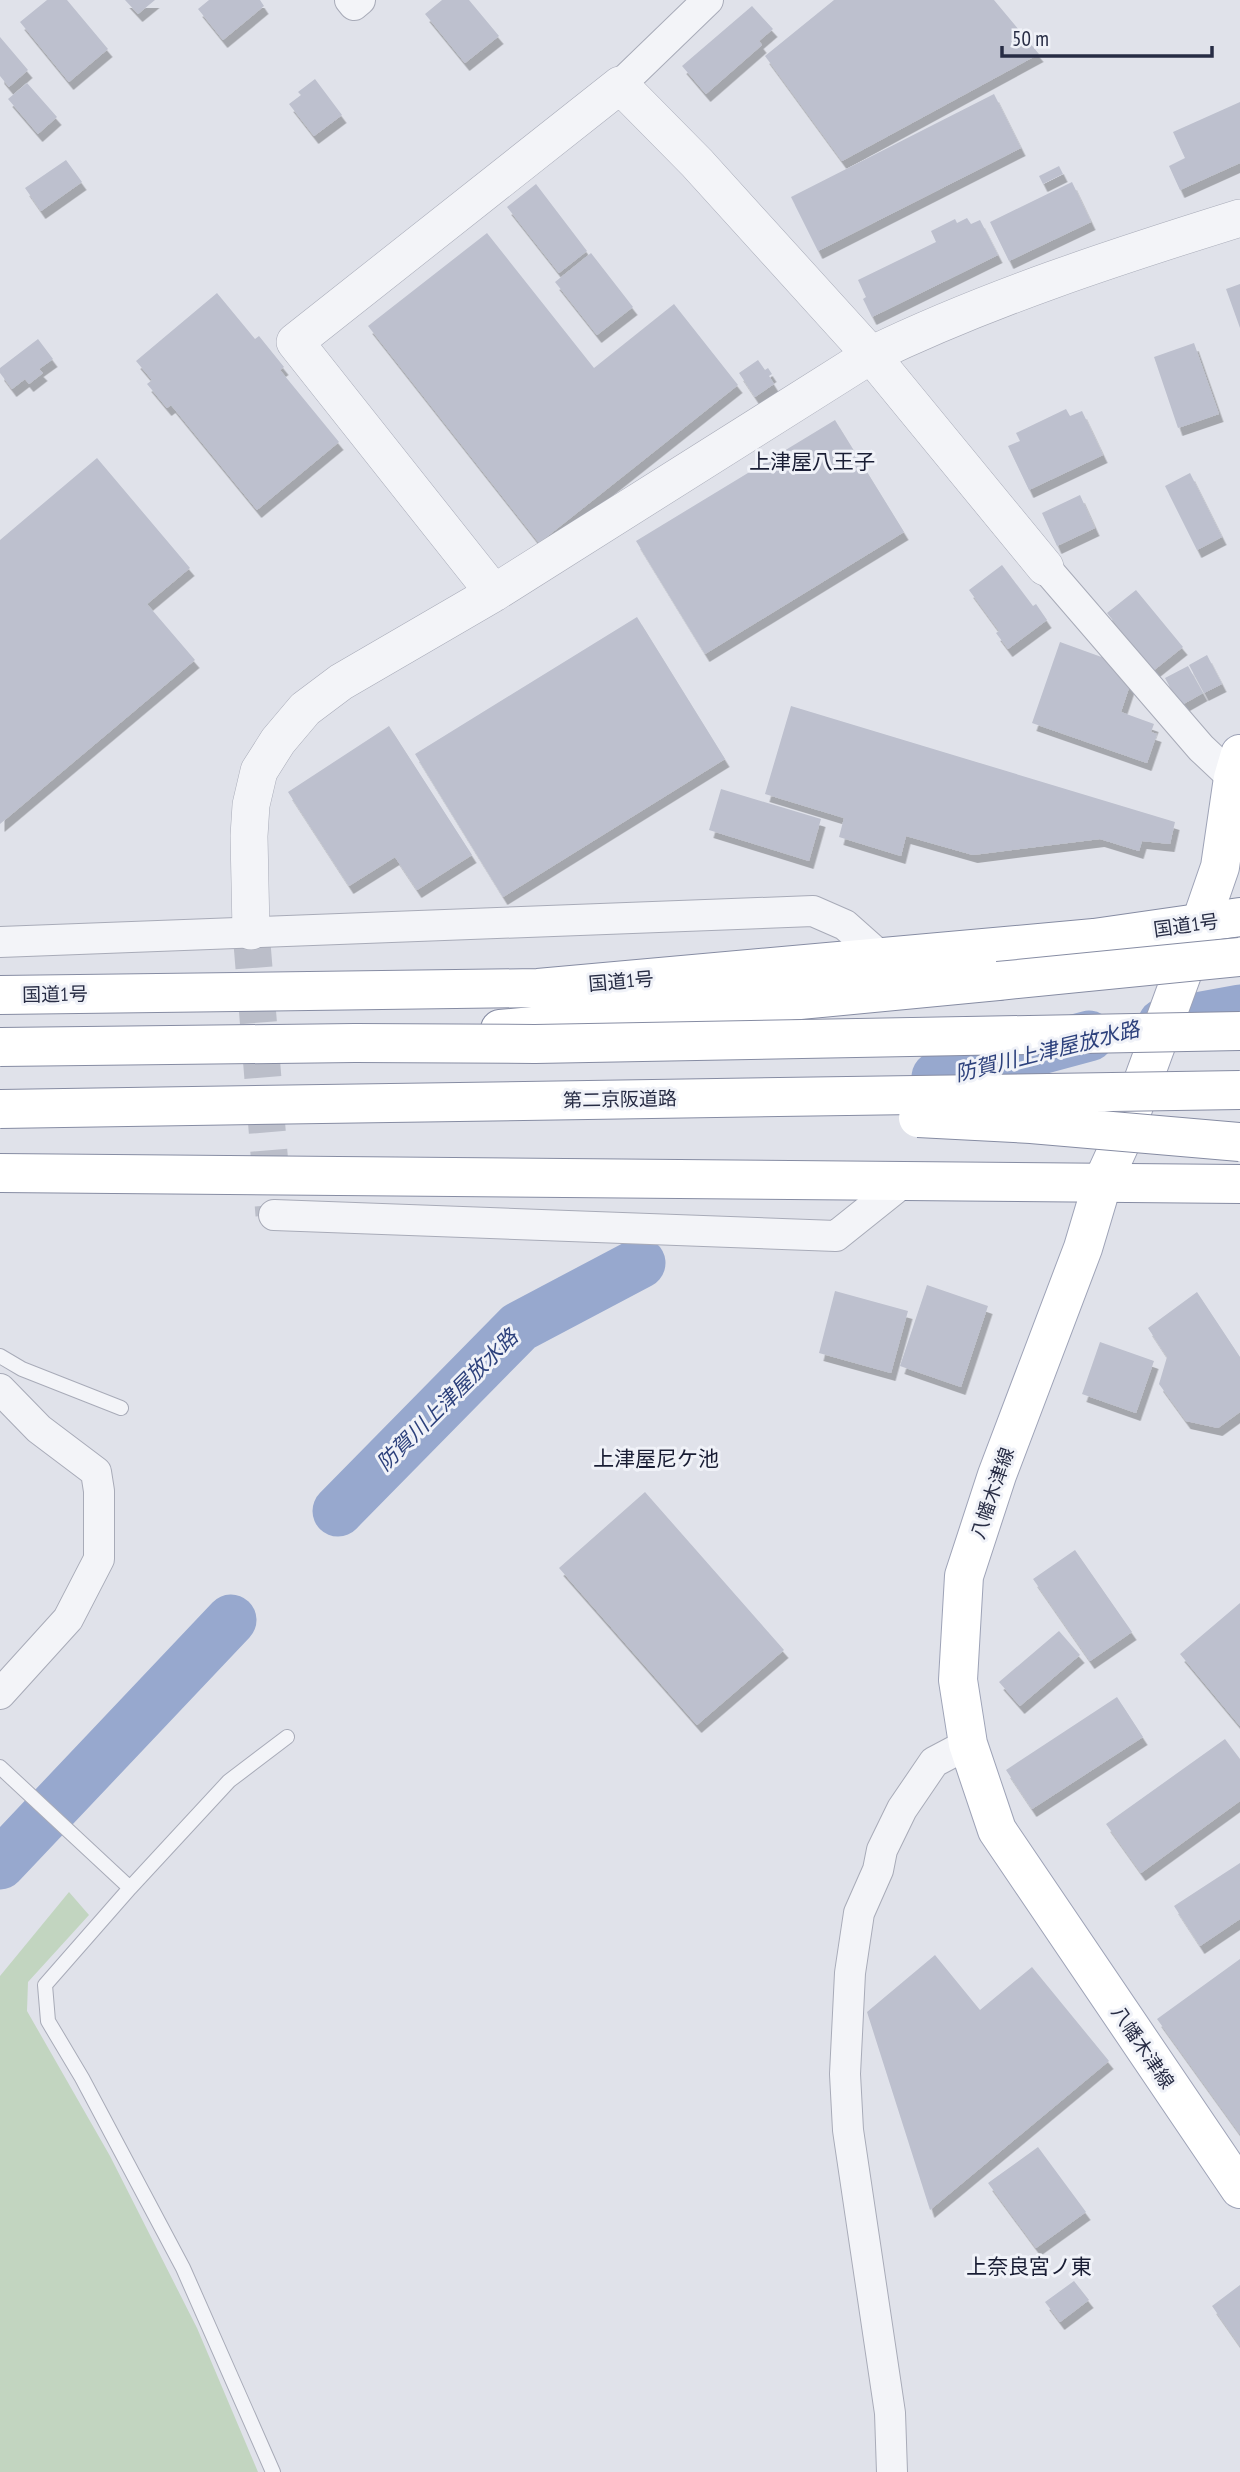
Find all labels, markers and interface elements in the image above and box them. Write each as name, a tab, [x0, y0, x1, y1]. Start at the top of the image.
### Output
scale bar	[1002, 14, 1212, 58]
text: 50 m	[1012, 25, 1049, 52]
district label: 上津屋八王子	[749, 448, 875, 475]
street label: 国道1号	[1152, 909, 1220, 941]
street label: 国道1号	[587, 966, 655, 996]
street label: 国道1号	[22, 981, 88, 1007]
water label: 防賀川上津屋放水路	[952, 1015, 1144, 1087]
street label: 第二京阪道路	[563, 1086, 677, 1112]
water label: 防賀川上津屋放水路	[371, 1322, 525, 1476]
street label: 八幡木津線	[965, 1444, 1019, 1542]
district label: 上津屋尼ケ池	[593, 1445, 719, 1472]
street label: 八幡木津線	[1106, 2001, 1180, 2093]
district label: 上奈良宮ノ東	[966, 2253, 1092, 2280]

